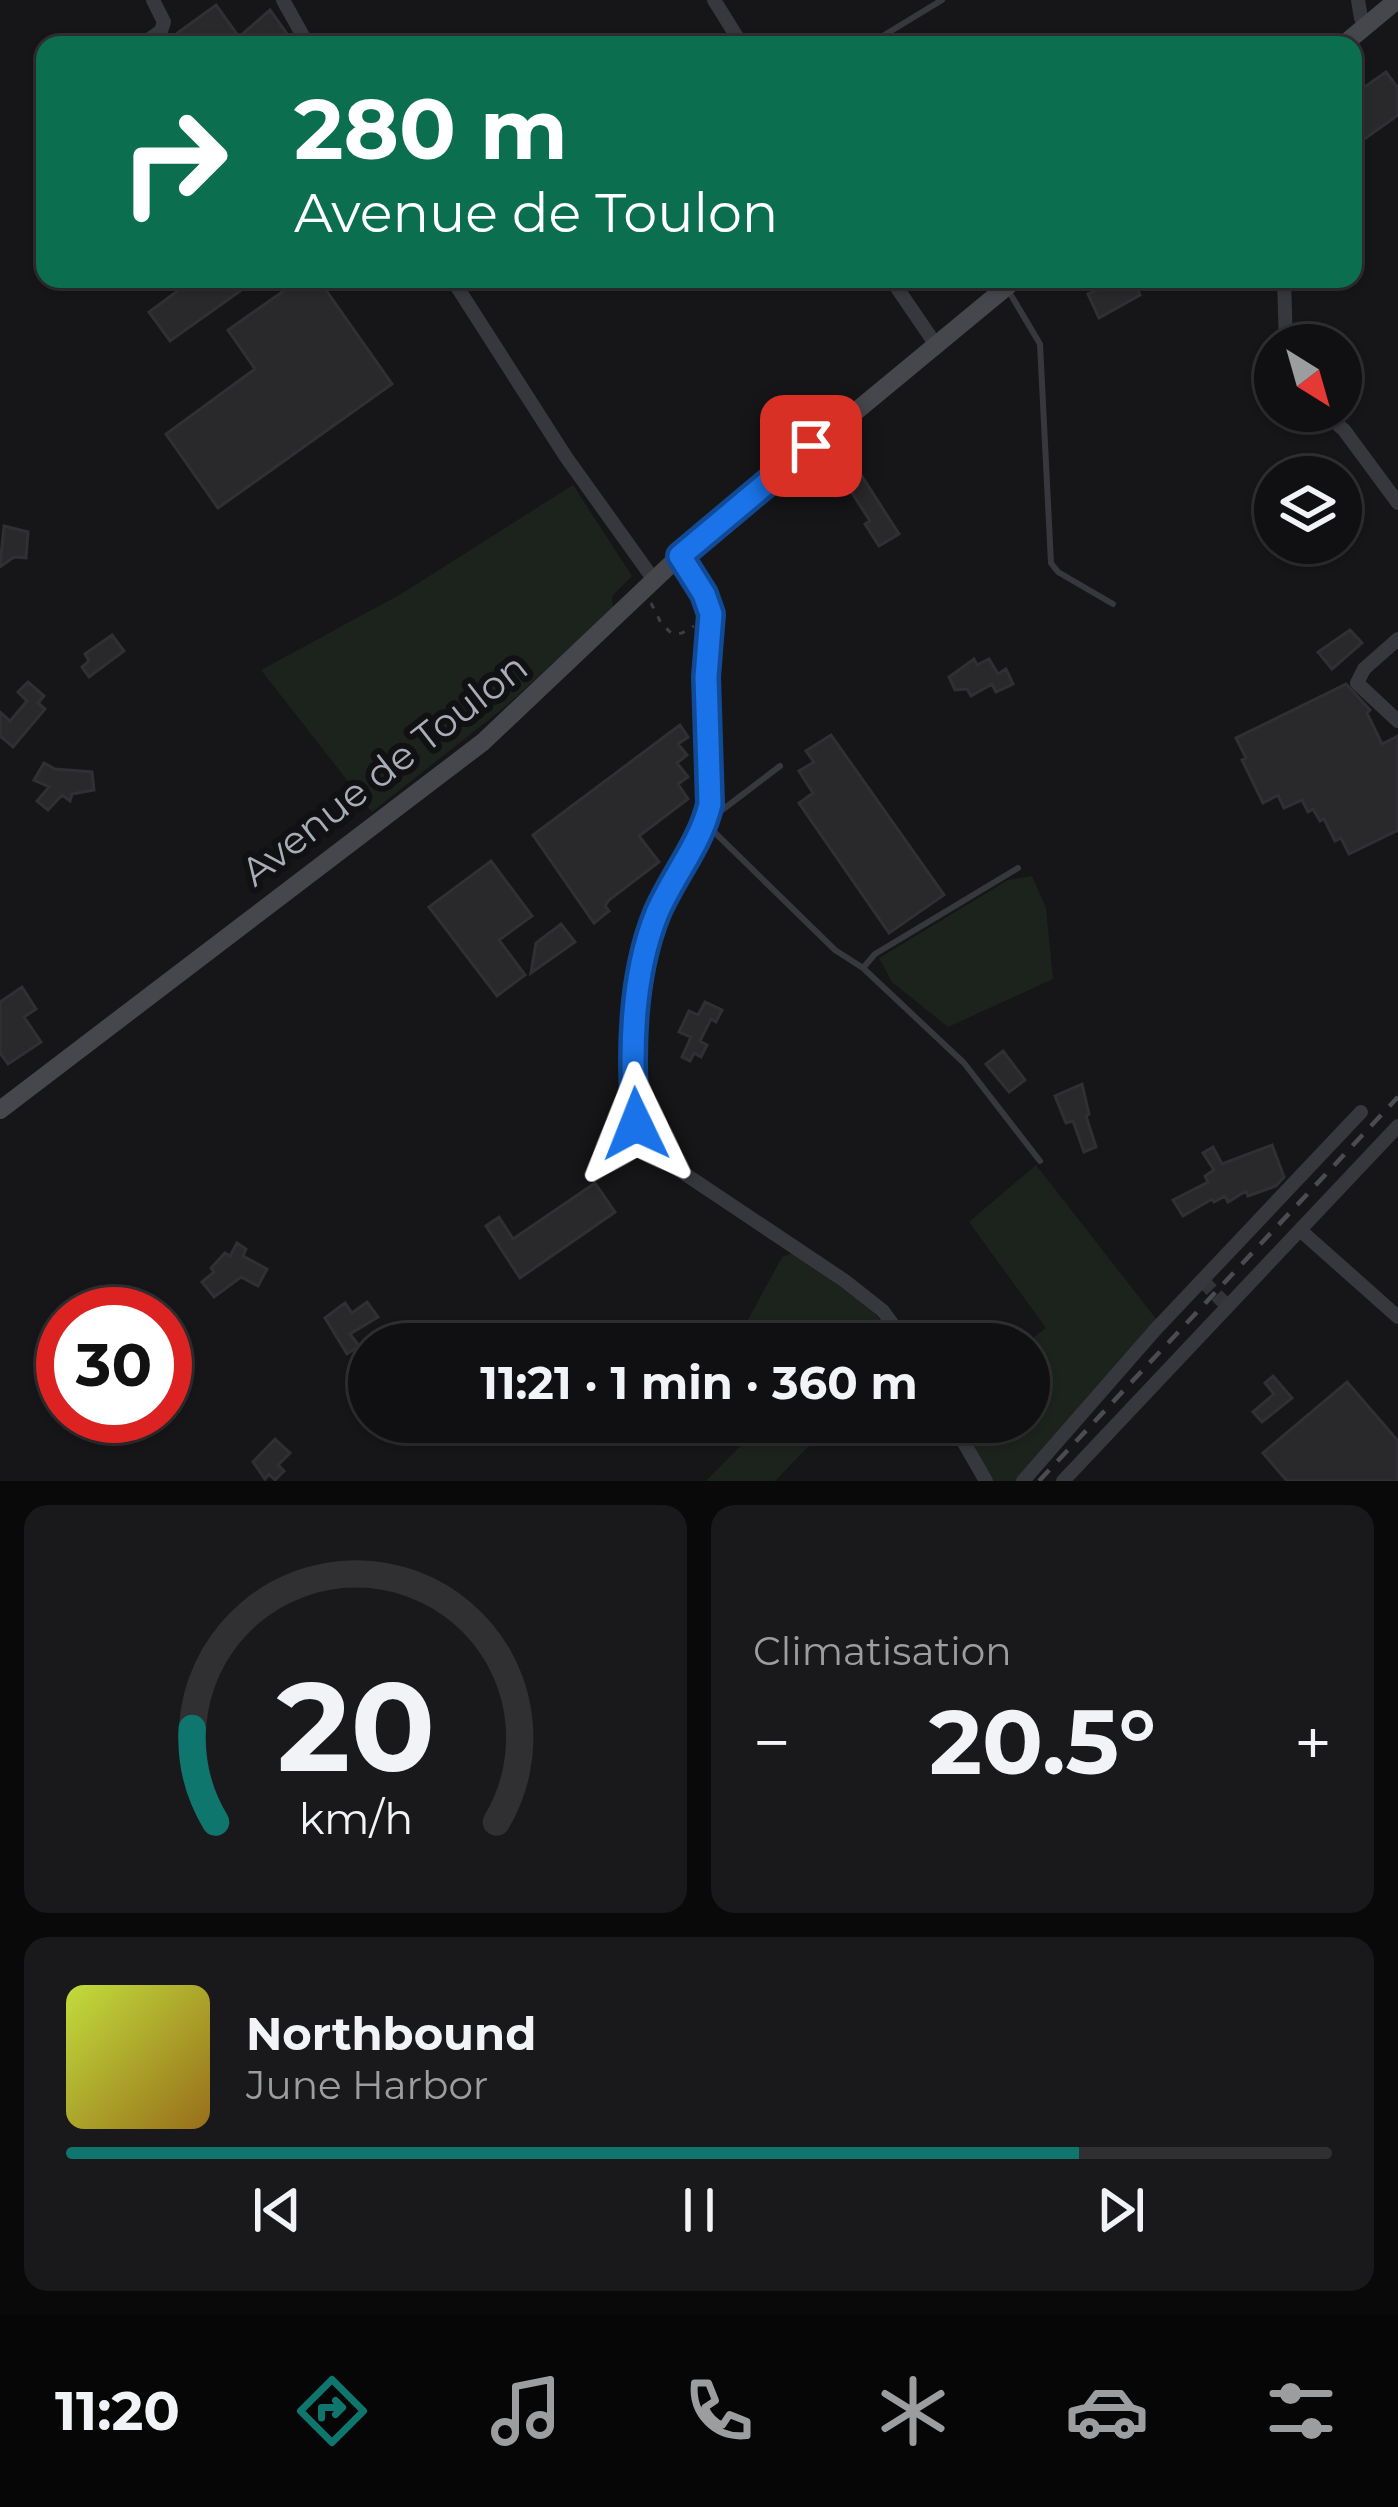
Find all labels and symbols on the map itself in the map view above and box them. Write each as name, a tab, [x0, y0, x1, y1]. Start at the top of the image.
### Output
north arrow	[1254, 324, 1362, 432]
pin	[760, 395, 862, 497]
street label: Avenue de Toulon	[231, 642, 537, 896]
position arrow	[573, 1061, 699, 1187]
speed limit sign: 30	[36, 1287, 192, 1443]

